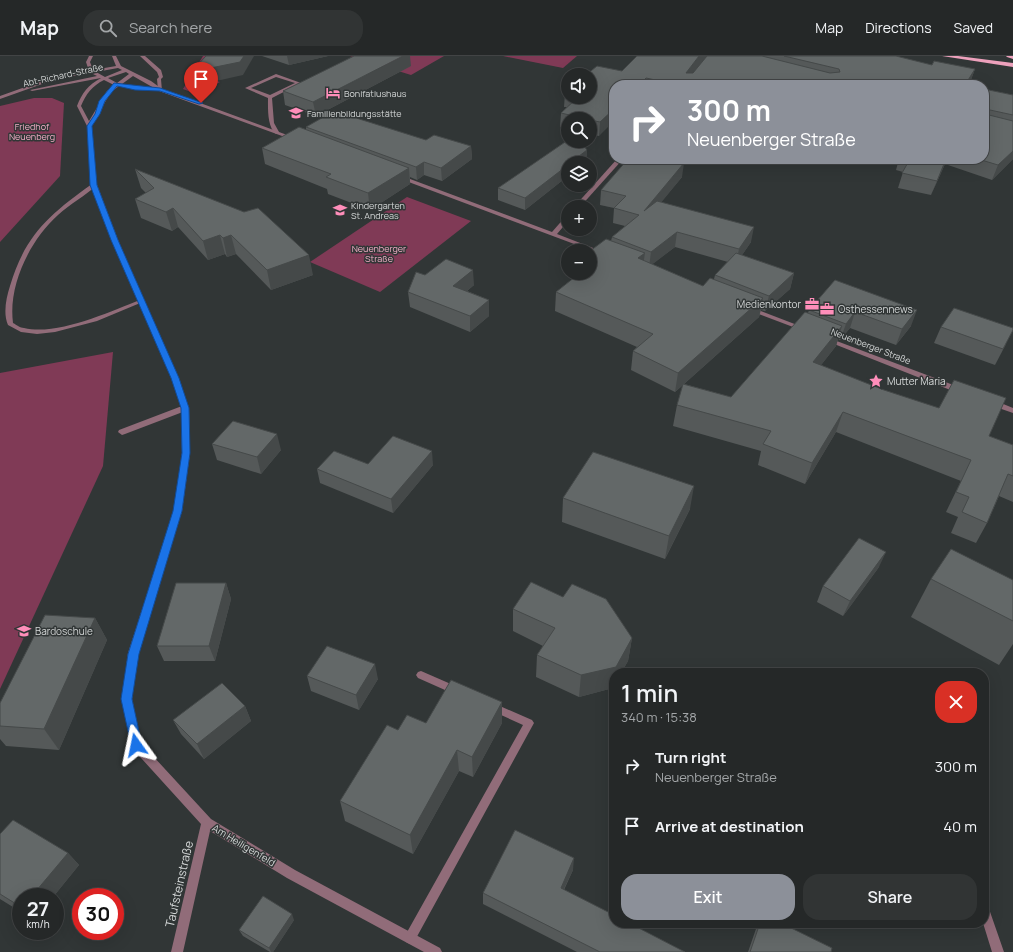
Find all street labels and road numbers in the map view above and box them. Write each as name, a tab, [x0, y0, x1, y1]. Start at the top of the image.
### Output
street label: Abt-Richard-Straße	[22, 60, 104, 90]
street label: Neuenberger Straße	[829, 325, 913, 367]
street label: Am Heiligenfeld	[210, 821, 278, 869]
street label: Taufsteinstraße	[161, 839, 197, 929]

